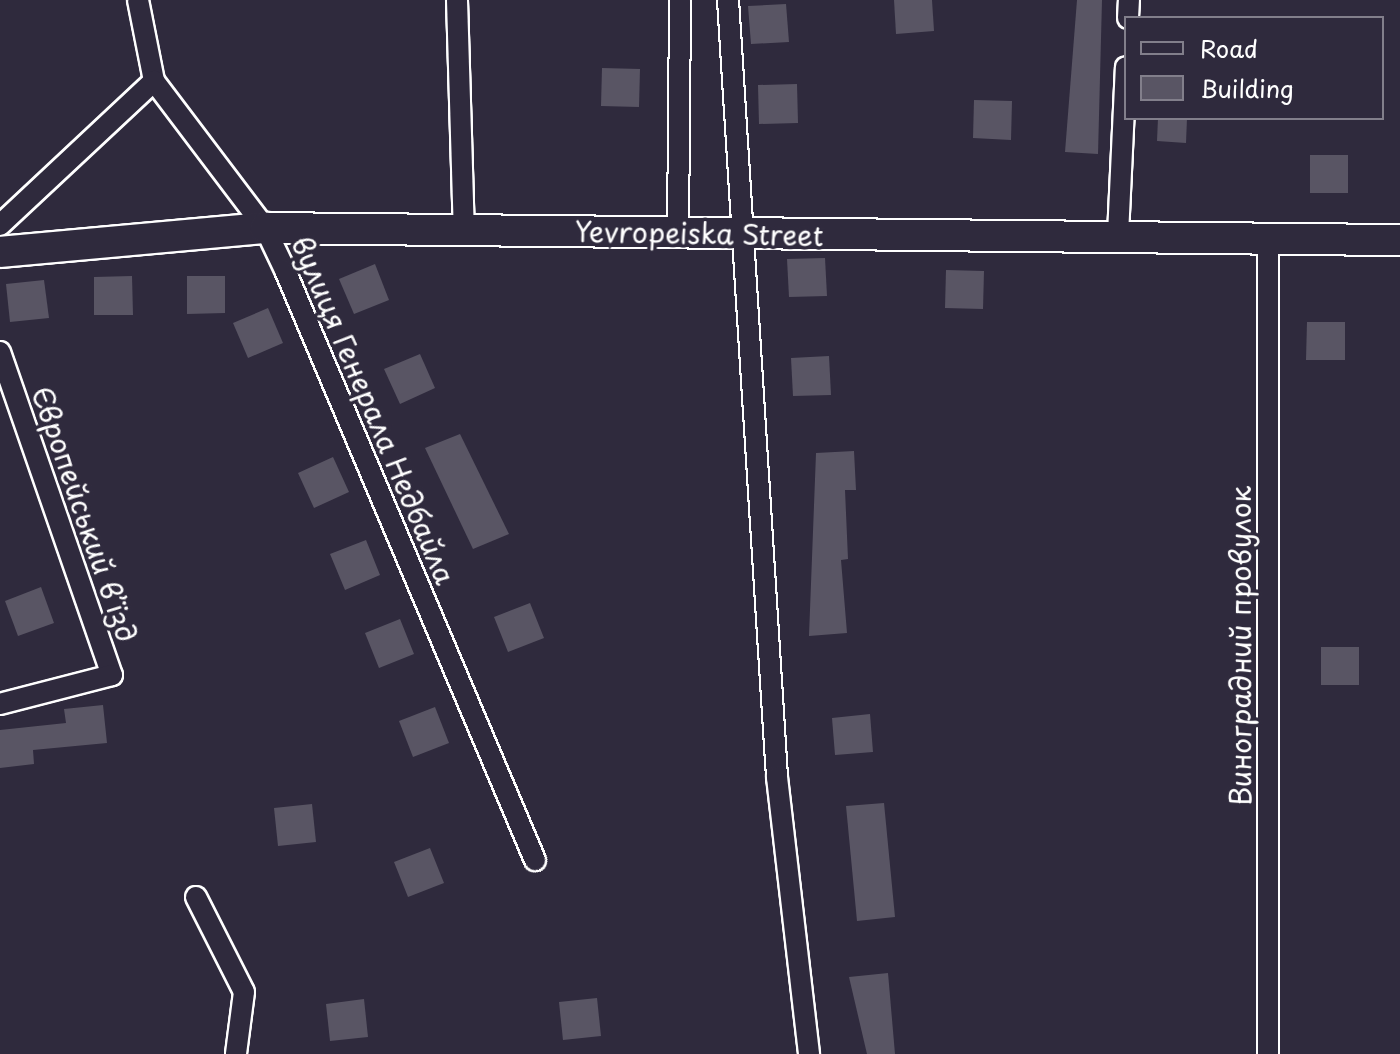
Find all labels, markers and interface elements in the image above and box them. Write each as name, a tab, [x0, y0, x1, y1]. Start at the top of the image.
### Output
legend	[1124, 16, 1384, 120]
text: Road	[1200, 30, 1258, 66]
text: Building	[1200, 70, 1294, 106]
street label: Yevropeiska Street	[572, 214, 826, 252]
street label: вулиця Генерала Недбайла	[285, 230, 463, 590]
street label: Європейський в’їзд	[26, 382, 144, 646]
street label: Виноградний провулок	[1223, 486, 1257, 806]

